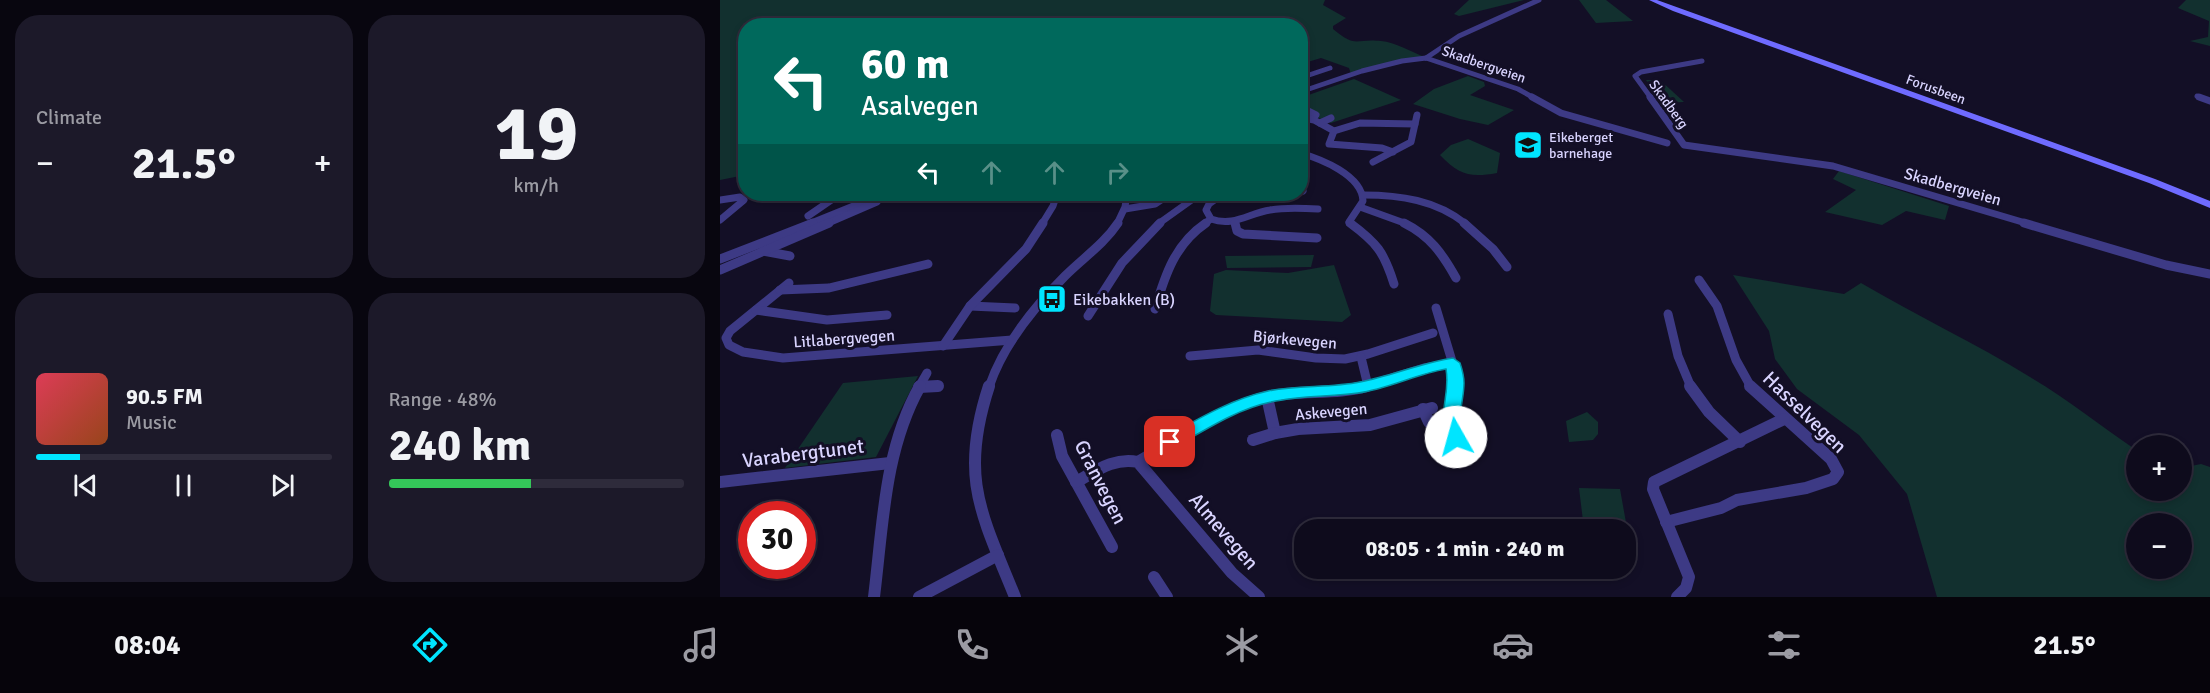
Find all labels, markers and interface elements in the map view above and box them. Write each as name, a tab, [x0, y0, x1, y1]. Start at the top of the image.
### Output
text: 60 m	[861, 39, 950, 90]
icon: left	[762, 42, 840, 120]
street label: Skadbergveien	[1440, 42, 1528, 87]
street label: Forusbeen	[1904, 71, 1968, 108]
street label: Skadberg	[1645, 77, 1692, 132]
text: 19	[494, 86, 578, 182]
text: Asalvegen	[861, 90, 979, 123]
text: Climate	[36, 105, 102, 130]
school or university icon: Eikeberget barnehage	[1512, 129, 1544, 161]
place label: Eikeberget barnehage	[1549, 129, 1613, 162]
text: 21.5°	[132, 136, 236, 191]
text: −	[36, 143, 54, 184]
text: +	[314, 143, 331, 184]
icon: left	[912, 156, 945, 189]
icon: ahead	[975, 156, 1008, 189]
icon: ahead	[1038, 156, 1071, 189]
icon: right	[1101, 156, 1134, 189]
street label: Skadbergveien	[1902, 164, 2004, 210]
text: km/h	[514, 173, 559, 198]
bus stop icon: Eikebakken (B)	[1036, 283, 1068, 315]
place label: Eikebakken (B)	[1073, 290, 1175, 310]
street label: Litlabergvegen	[793, 325, 895, 353]
street label: Bjørkevegen	[1252, 326, 1338, 354]
street label: Hasselvegen	[1757, 366, 1852, 459]
text: 90.5 FM	[126, 383, 203, 410]
text: Range · 48%	[389, 387, 497, 412]
street label: Askevegen	[1294, 399, 1368, 425]
position arrow	[1424, 405, 1488, 469]
text: Music	[126, 410, 177, 435]
pin	[1144, 416, 1195, 467]
text: 240 km	[389, 418, 531, 473]
icon: arrive	[1153, 425, 1186, 458]
street label: Varabergtunet	[741, 434, 865, 473]
map controls	[2126, 435, 2192, 579]
button: +	[2126, 435, 2192, 501]
street label: Granvegen	[1069, 436, 1132, 529]
icon: previous	[69, 469, 102, 502]
icon: pause	[167, 469, 200, 502]
icon: next	[266, 469, 299, 502]
street label: Almevegen	[1183, 488, 1264, 575]
speed limit sign: 30	[738, 501, 816, 579]
button: −	[2126, 513, 2192, 579]
text: 08:05 · 1 min · 240 m	[1365, 535, 1565, 562]
icon: directions	[409, 624, 451, 666]
icon: music	[680, 624, 722, 666]
icon: phone	[951, 624, 993, 666]
icon: climate	[1221, 624, 1263, 666]
icon: car	[1492, 624, 1534, 666]
icon: filters	[1763, 624, 1805, 666]
text: 08:04	[114, 629, 181, 662]
text: 21.5°	[2033, 629, 2096, 662]

